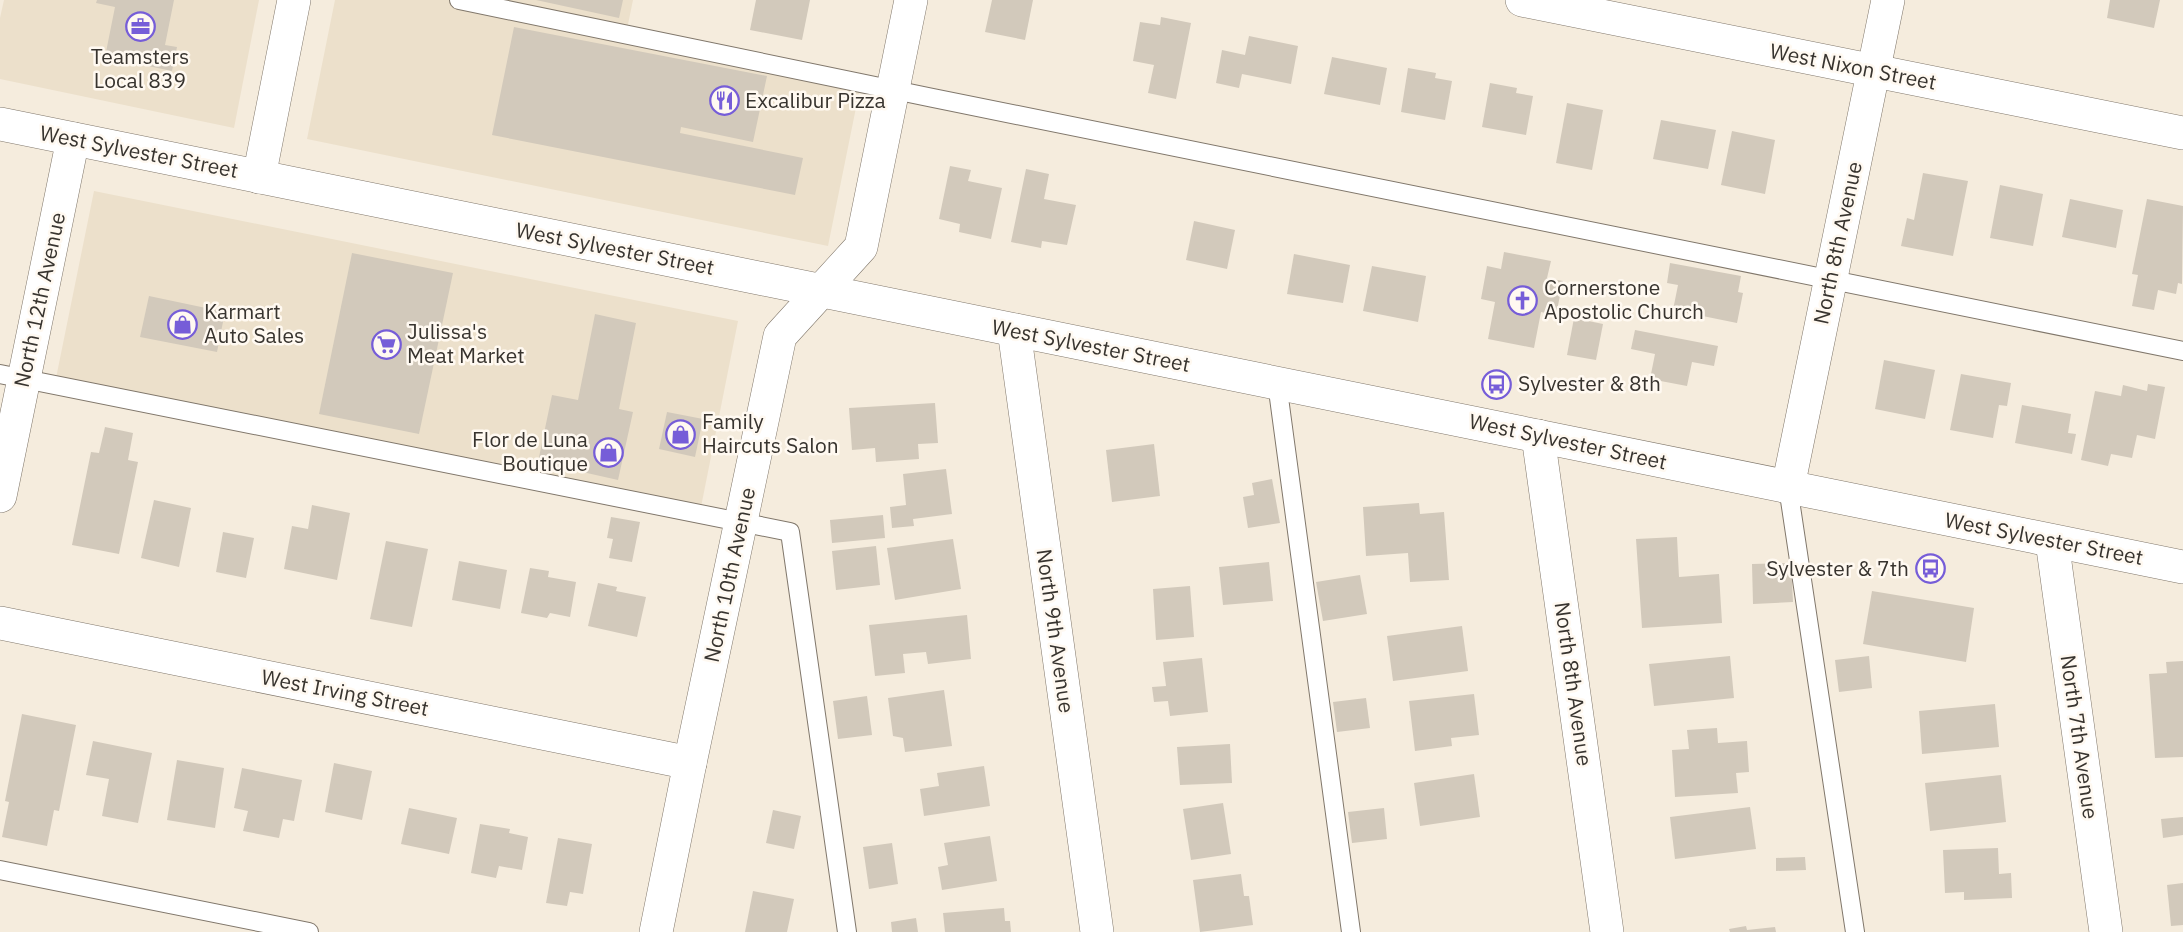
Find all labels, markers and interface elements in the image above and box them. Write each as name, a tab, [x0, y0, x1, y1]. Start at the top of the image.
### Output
office icon: Teamsters Local 839	[124, 10, 156, 42]
street label: West Nixon Street	[1768, 36, 1939, 96]
place label: Teamsters Local 839	[91, 42, 189, 94]
restaurant icon: Excalibur Pizza	[708, 85, 740, 117]
place label: Excalibur Pizza	[745, 86, 886, 114]
street label: West Sylvester Street	[38, 118, 241, 184]
street label: North 8th Avenue	[1806, 159, 1868, 327]
street label: North 12th Avenue	[7, 210, 71, 390]
street label: West Sylvester Street	[514, 215, 717, 281]
place label: Cornerstone Apostolic Church	[1544, 273, 1704, 325]
church icon: Cornerstone Apostolic Church	[1507, 284, 1539, 316]
place label: Karmart Auto Sales	[204, 297, 304, 349]
shop icon: Karmart Auto Sales	[167, 308, 199, 340]
street label: West Sylvester Street	[990, 312, 1193, 378]
place label: Julissa's Meat Market	[407, 317, 525, 369]
supermarket icon: Julissa's Meat Market	[370, 328, 402, 360]
bus stop icon: Sylvester & 8th	[1481, 368, 1513, 400]
place label: Sylvester & 8th	[1518, 369, 1661, 397]
street label: West Sylvester Street	[1467, 406, 1670, 476]
place label: Family Haircuts Salon	[702, 407, 839, 459]
shop icon: Family Haircuts Salon	[665, 418, 697, 450]
place label: Flor de Luna Boutique	[472, 425, 588, 477]
shop icon: Flor de Luna Boutique	[593, 436, 625, 468]
street label: North 10th Avenue	[697, 485, 761, 665]
street label: West Sylvester Street	[1943, 505, 2146, 571]
street label: North 9th Avenue	[1031, 547, 1081, 715]
bus stop icon: Sylvester & 7th	[1914, 553, 1946, 585]
place label: Sylvester & 7th	[1766, 554, 1909, 582]
street label: North 8th Avenue	[1549, 600, 1599, 768]
street label: North 7th Avenue	[2055, 653, 2105, 821]
street label: West Irving Street	[259, 662, 431, 722]

